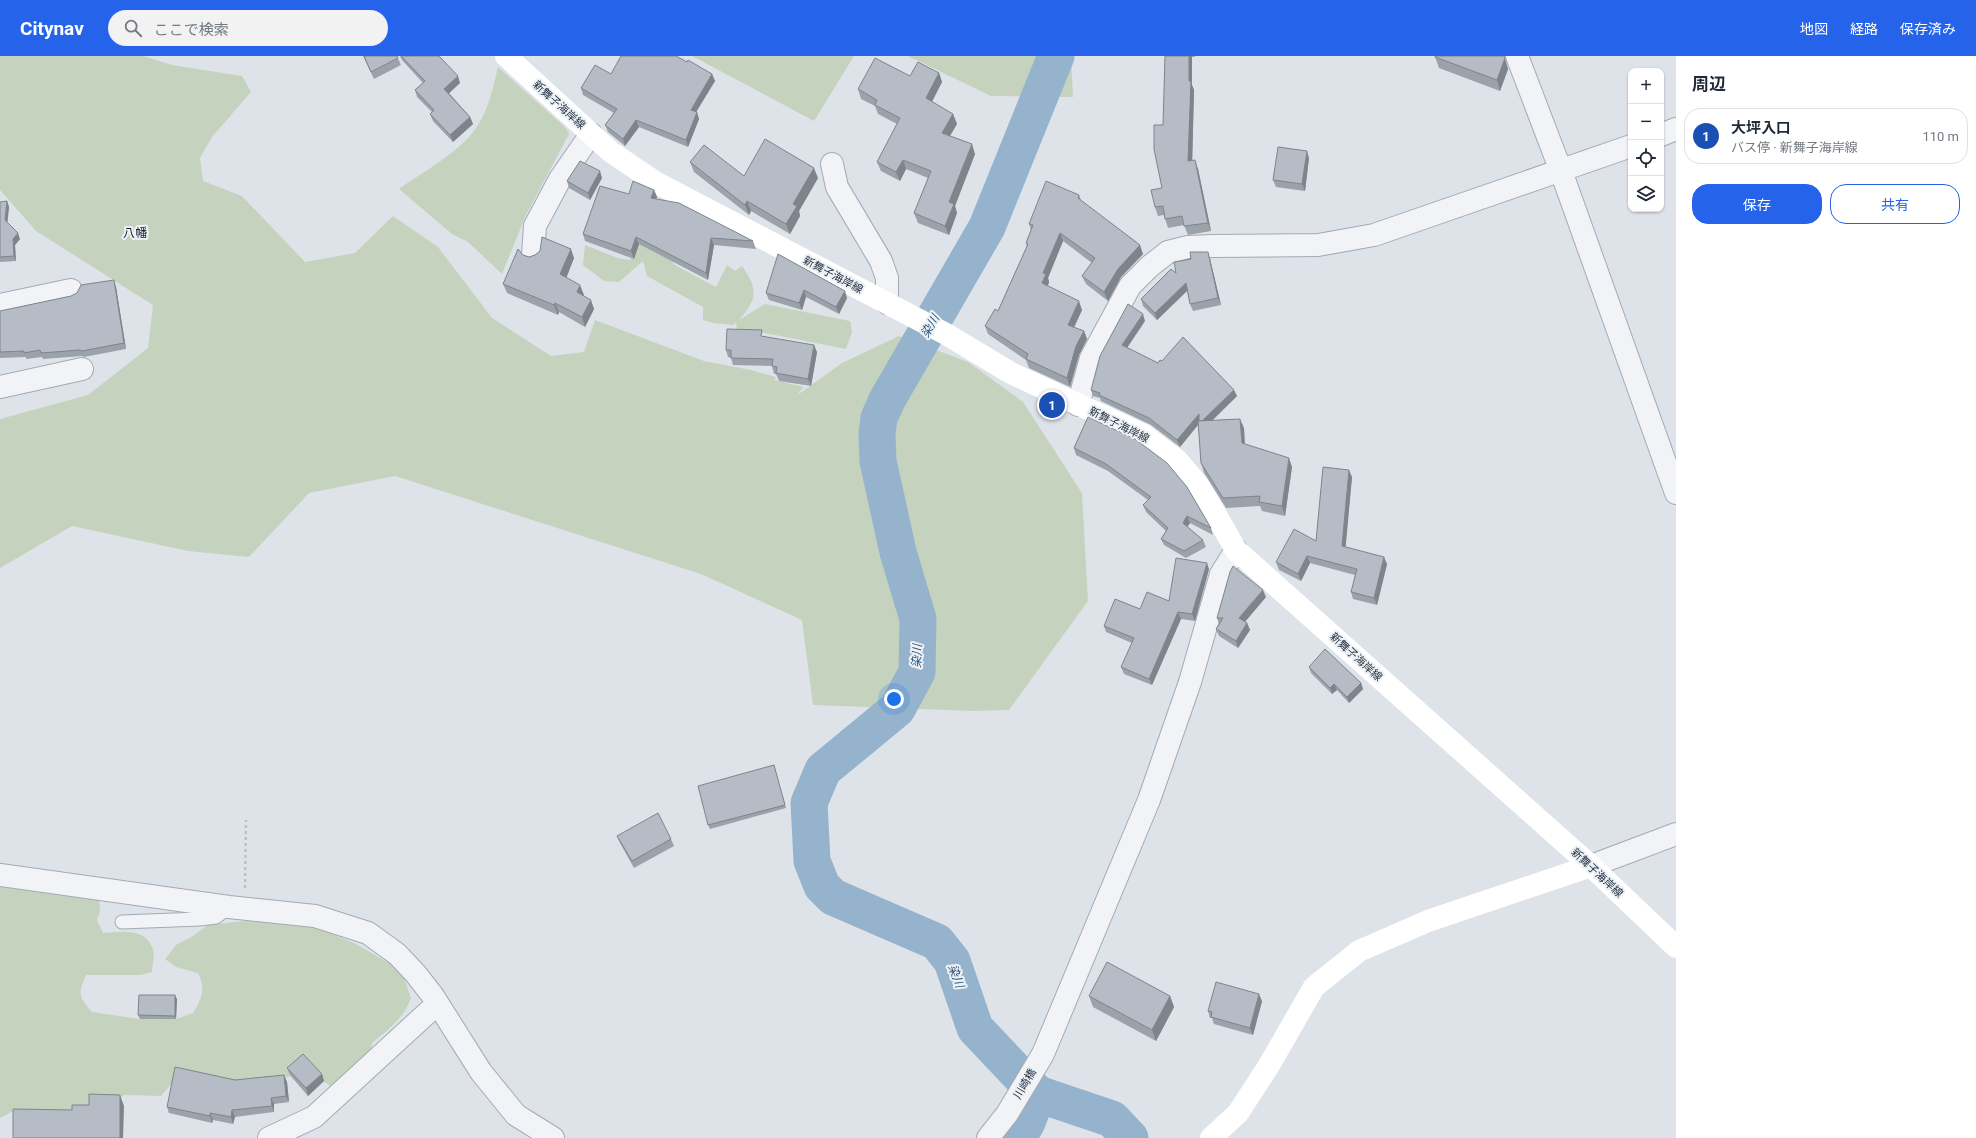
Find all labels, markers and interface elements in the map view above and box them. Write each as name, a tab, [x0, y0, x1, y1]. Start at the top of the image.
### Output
search box	[108, 10, 388, 46]
text: Citynav	[20, 17, 84, 40]
icon: search	[122, 17, 144, 39]
text: ここで検索	[154, 21, 229, 39]
text: 地図	[1800, 21, 1828, 37]
text: 経路	[1850, 21, 1878, 37]
text: 保存済み	[1900, 21, 1956, 37]
map controls	[1628, 68, 1664, 212]
button: +	[1628, 68, 1664, 104]
text: 周辺	[1692, 74, 1726, 94]
street label: 新舞子海岸線	[530, 78, 588, 132]
button: −	[1628, 104, 1664, 140]
text: 大坪入口	[1731, 119, 1791, 137]
text: 1	[1702, 129, 1710, 144]
text: 110 m	[1922, 129, 1959, 144]
button: locate	[1628, 140, 1664, 176]
text: バス停 · 新舞子海岸線	[1731, 140, 1858, 155]
button: layers	[1628, 176, 1664, 212]
button: 保存	[1692, 184, 1822, 224]
button: 共有	[1830, 184, 1960, 224]
district label: 八幡	[123, 226, 147, 240]
street label: 新舞子海岸線	[801, 254, 865, 296]
water label: 染川	[918, 310, 943, 340]
pin: 1	[1039, 390, 1065, 420]
street label: 新舞子海岸線	[1087, 404, 1151, 446]
street label: 新舞子海岸線	[1327, 630, 1385, 684]
water label: 染川	[910, 642, 924, 668]
your location	[884, 689, 904, 709]
street label: 新舞子海岸線	[1568, 846, 1626, 900]
water label: 染川	[945, 962, 968, 992]
street label: 川崎橋	[1011, 1067, 1039, 1101]

